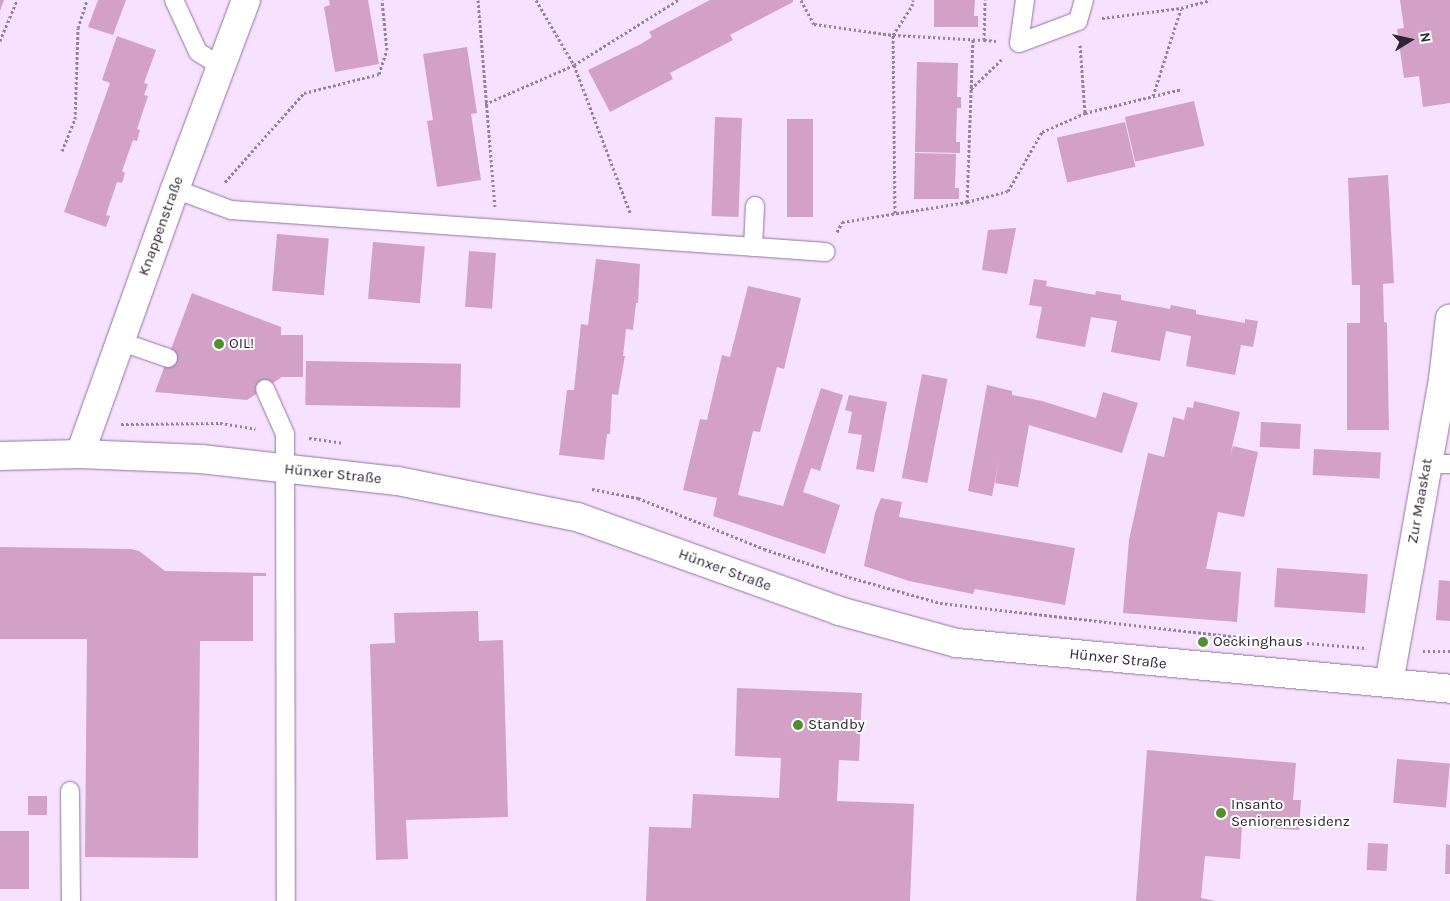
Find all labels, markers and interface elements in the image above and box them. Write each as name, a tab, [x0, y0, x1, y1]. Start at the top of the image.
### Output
north arrow	[1385, 15, 1435, 65]
text: N	[1416, 31, 1435, 44]
street label: Knappenstraße	[135, 174, 187, 278]
place label: OIL!	[229, 335, 254, 353]
marker: OIL!	[213, 338, 225, 350]
street label: Zur Maaskat	[1404, 457, 1436, 545]
street label: Hünxer Straße	[283, 460, 383, 488]
street label: Hünxer Straße	[676, 545, 774, 595]
place label: Oeckinghaus	[1213, 633, 1303, 651]
marker: Oeckinghaus	[1197, 636, 1209, 648]
street label: Hünxer Straße	[1068, 645, 1168, 673]
place label: Standby	[808, 716, 865, 734]
marker: Standby	[792, 719, 804, 731]
place label: Insanto Seniorenresidenz	[1231, 795, 1350, 830]
marker: Insanto Seniorenresidenz	[1215, 807, 1227, 819]

